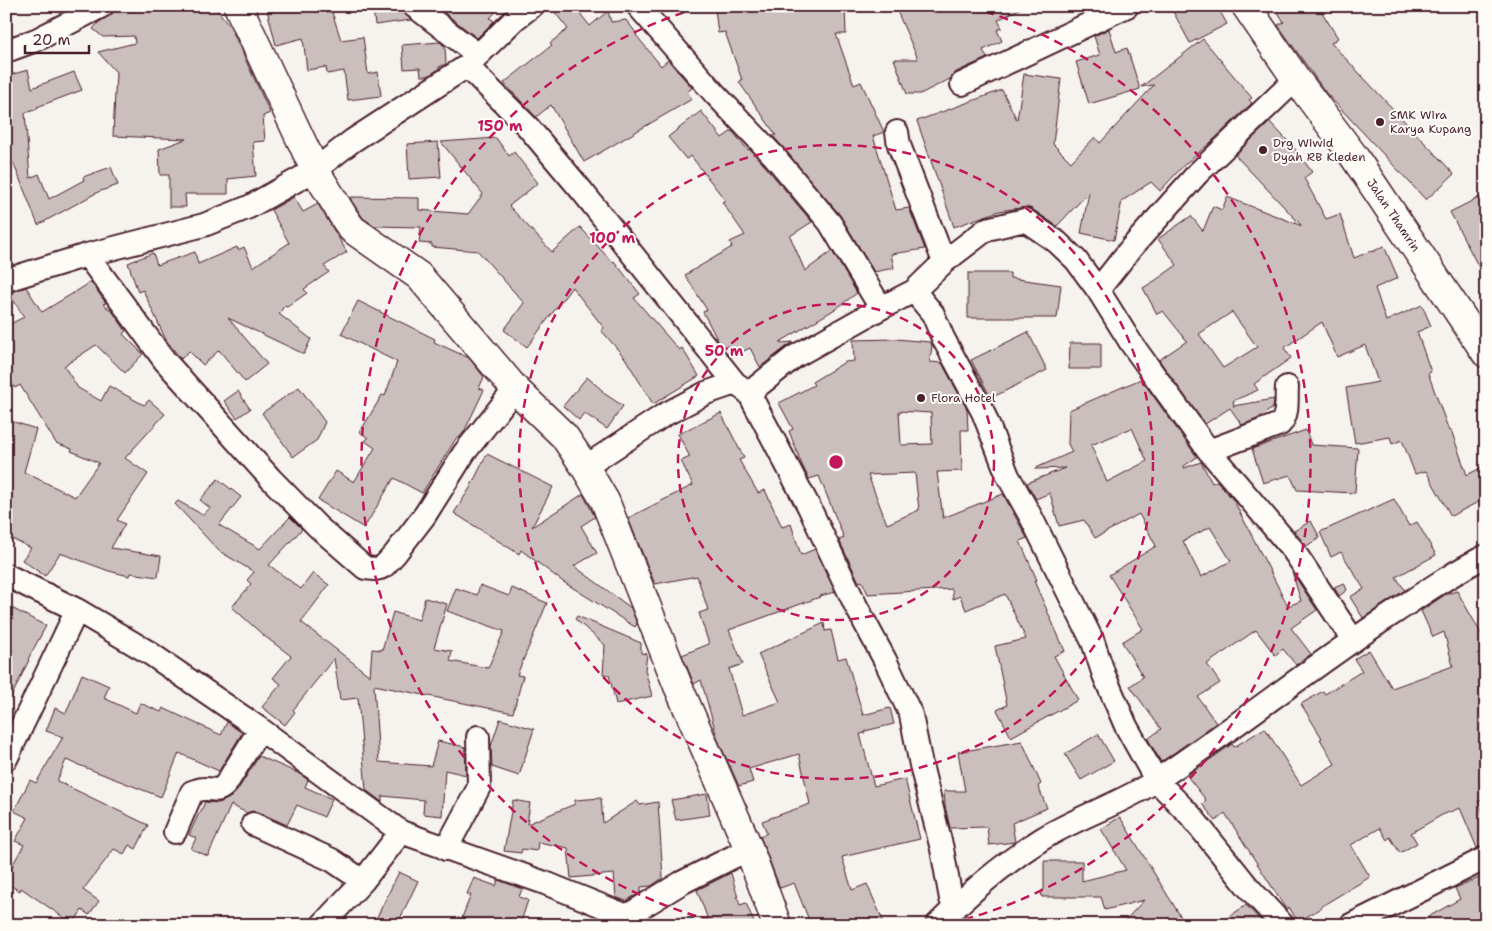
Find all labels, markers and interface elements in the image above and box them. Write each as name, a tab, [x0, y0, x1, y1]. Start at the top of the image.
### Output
scale bar	[25, 22, 89, 54]
text: 20 m	[32, 30, 71, 50]
place label: SMK Wira Karya Kupang	[1390, 107, 1471, 137]
text: 150 m	[477, 116, 523, 136]
marker: SMK Wira Karya Kupang	[1374, 116, 1386, 128]
place label: Drg Wiwid Dyah RB Kleden	[1273, 135, 1366, 165]
marker: Drg Wiwid Dyah RB Kleden	[1257, 144, 1269, 156]
street label: Jalan Thamrin	[1363, 176, 1424, 255]
text: 100 m	[589, 228, 635, 248]
text: 50 m	[705, 341, 744, 361]
place label: Flora Hotel	[931, 390, 996, 406]
marker: Flora Hotel	[915, 392, 927, 404]
centre of rings	[827, 453, 845, 471]

